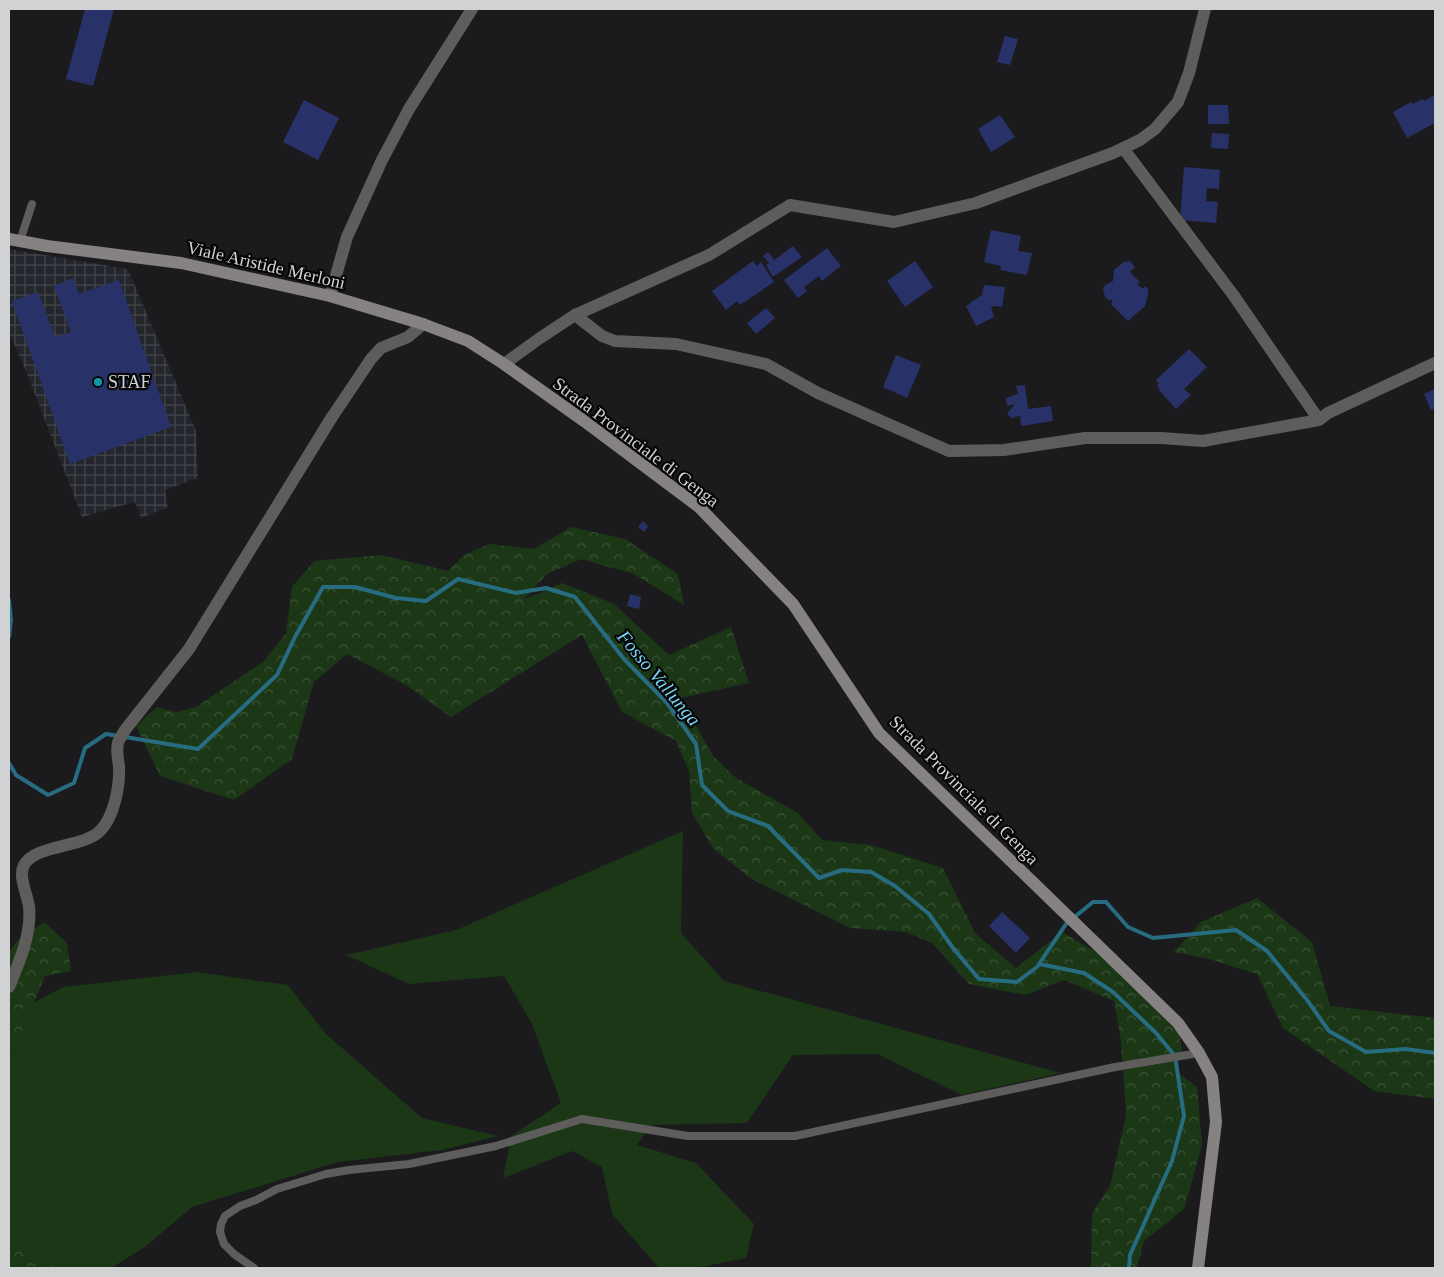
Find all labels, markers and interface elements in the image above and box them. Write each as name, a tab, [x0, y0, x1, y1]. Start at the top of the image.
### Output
street label: Viale Aristide Merloni	[185, 237, 347, 293]
place label: STAF	[108, 372, 151, 392]
street label: Strada Provinciale di Genga	[549, 373, 723, 511]
marker: STAF	[92, 376, 104, 388]
water label: Fosso Vallunga	[612, 625, 705, 730]
street label: Strada Provinciale di Genga	[885, 711, 1043, 869]

